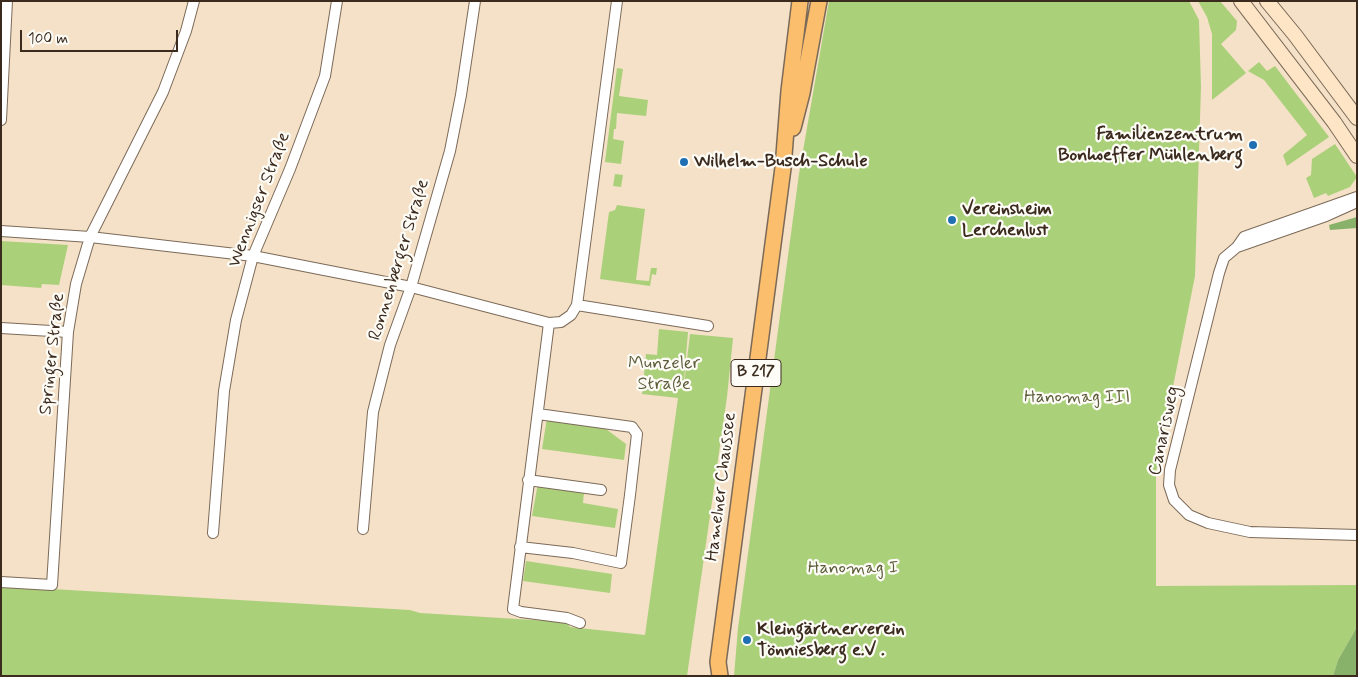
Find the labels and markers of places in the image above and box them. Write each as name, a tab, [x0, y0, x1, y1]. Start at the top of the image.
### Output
place label: Familienzentrum Bonhoeffer Mühlenberg	[1058, 124, 1243, 166]
marker: Familienzentrum Bonhoeffer Mühlenberg	[1247, 139, 1259, 151]
place label: Wilhelm-Busch-Schule	[694, 151, 868, 173]
marker: Wilhelm-Busch-Schule	[678, 156, 690, 168]
place label: Vereinsheim Lerchenlust	[962, 199, 1052, 242]
marker: Vereinsheim Lerchenlust	[946, 214, 958, 226]
place label: Kleingärtnerverein Tönniesberg e.V .	[757, 619, 905, 662]
marker: Kleingärtnerverein Tönniesberg e.V .	[741, 634, 753, 646]

